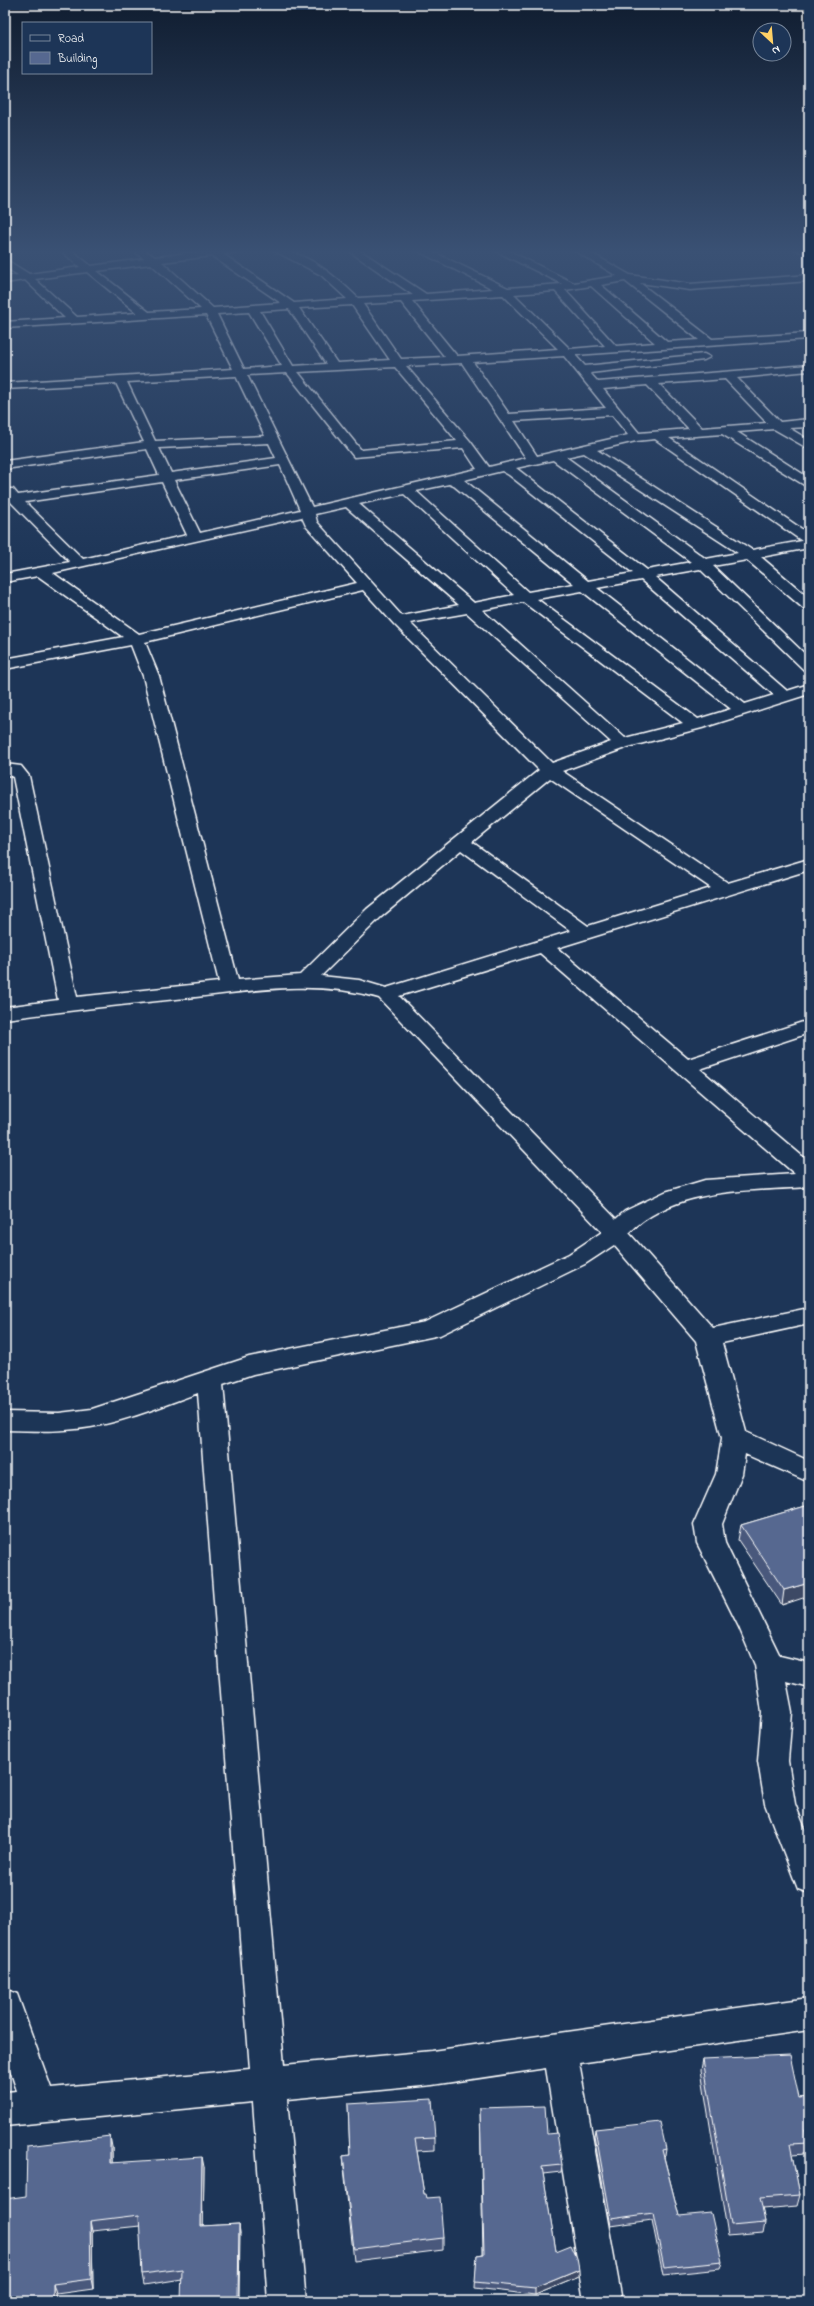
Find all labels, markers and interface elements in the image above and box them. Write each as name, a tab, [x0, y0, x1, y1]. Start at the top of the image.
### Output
legend	[22, 22, 152, 74]
north arrow	[752, 22, 792, 62]
text: Road	[58, 30, 84, 48]
text: N	[769, 41, 783, 59]
text: Building	[57, 50, 97, 69]

